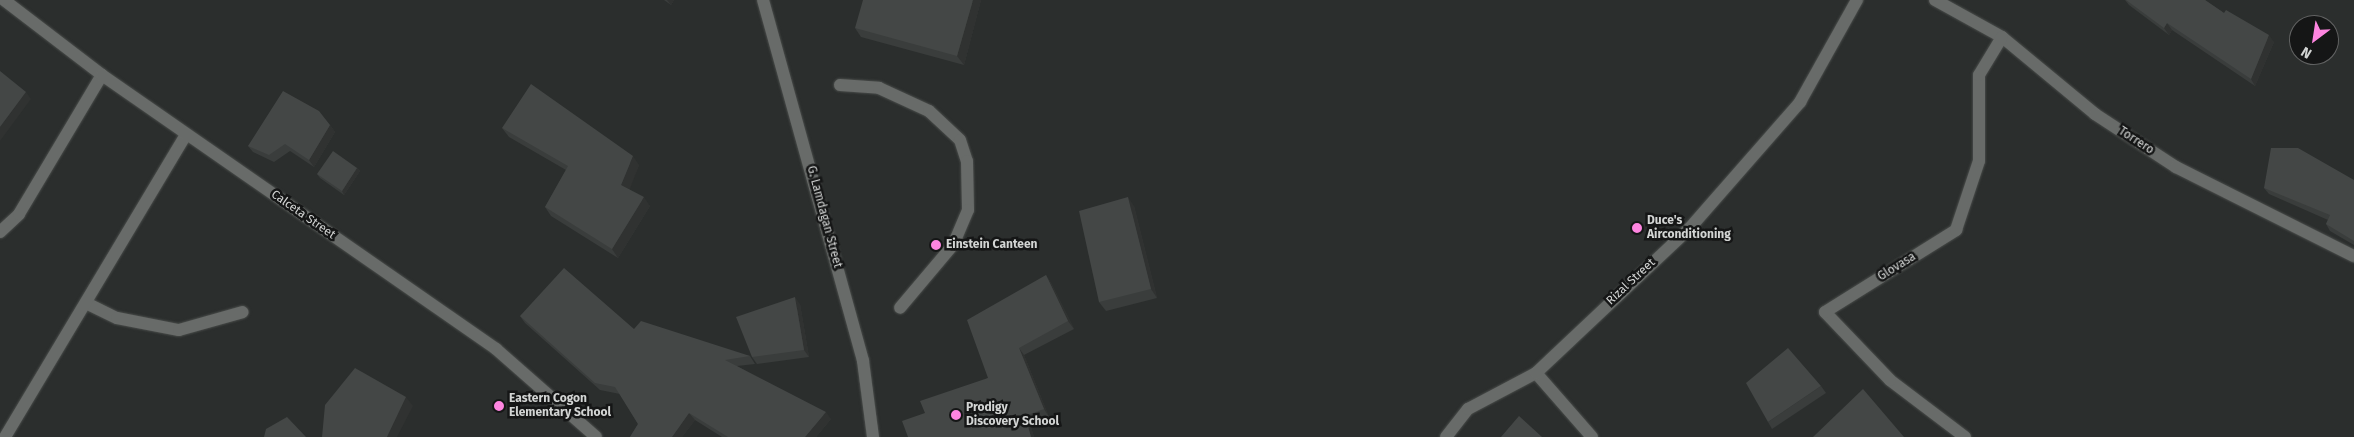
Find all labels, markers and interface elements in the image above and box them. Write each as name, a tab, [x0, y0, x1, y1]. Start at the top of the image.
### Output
north arrow	[2289, 15, 2339, 65]
text: N	[2298, 43, 2315, 62]
street label: Torrero	[2116, 124, 2156, 158]
street label: G. Lamdagan Street	[803, 164, 845, 270]
street label: Calceta Street	[268, 188, 338, 242]
place label: Duce's Airconditioning	[1647, 214, 1731, 242]
marker: Duce's Airconditioning	[1631, 222, 1643, 234]
place label: Einstein Canteen	[946, 238, 1037, 252]
marker: Einstein Canteen	[930, 239, 942, 251]
street label: Glovasa	[1875, 250, 1919, 284]
street label: Rizal Street	[1604, 256, 1658, 308]
place label: Eastern Cogon Elementary School	[509, 392, 611, 420]
marker: Eastern Cogon Elementary School	[493, 400, 505, 412]
place label: Prodigy Discovery School	[966, 401, 1059, 429]
marker: Prodigy Discovery School	[950, 409, 962, 421]

